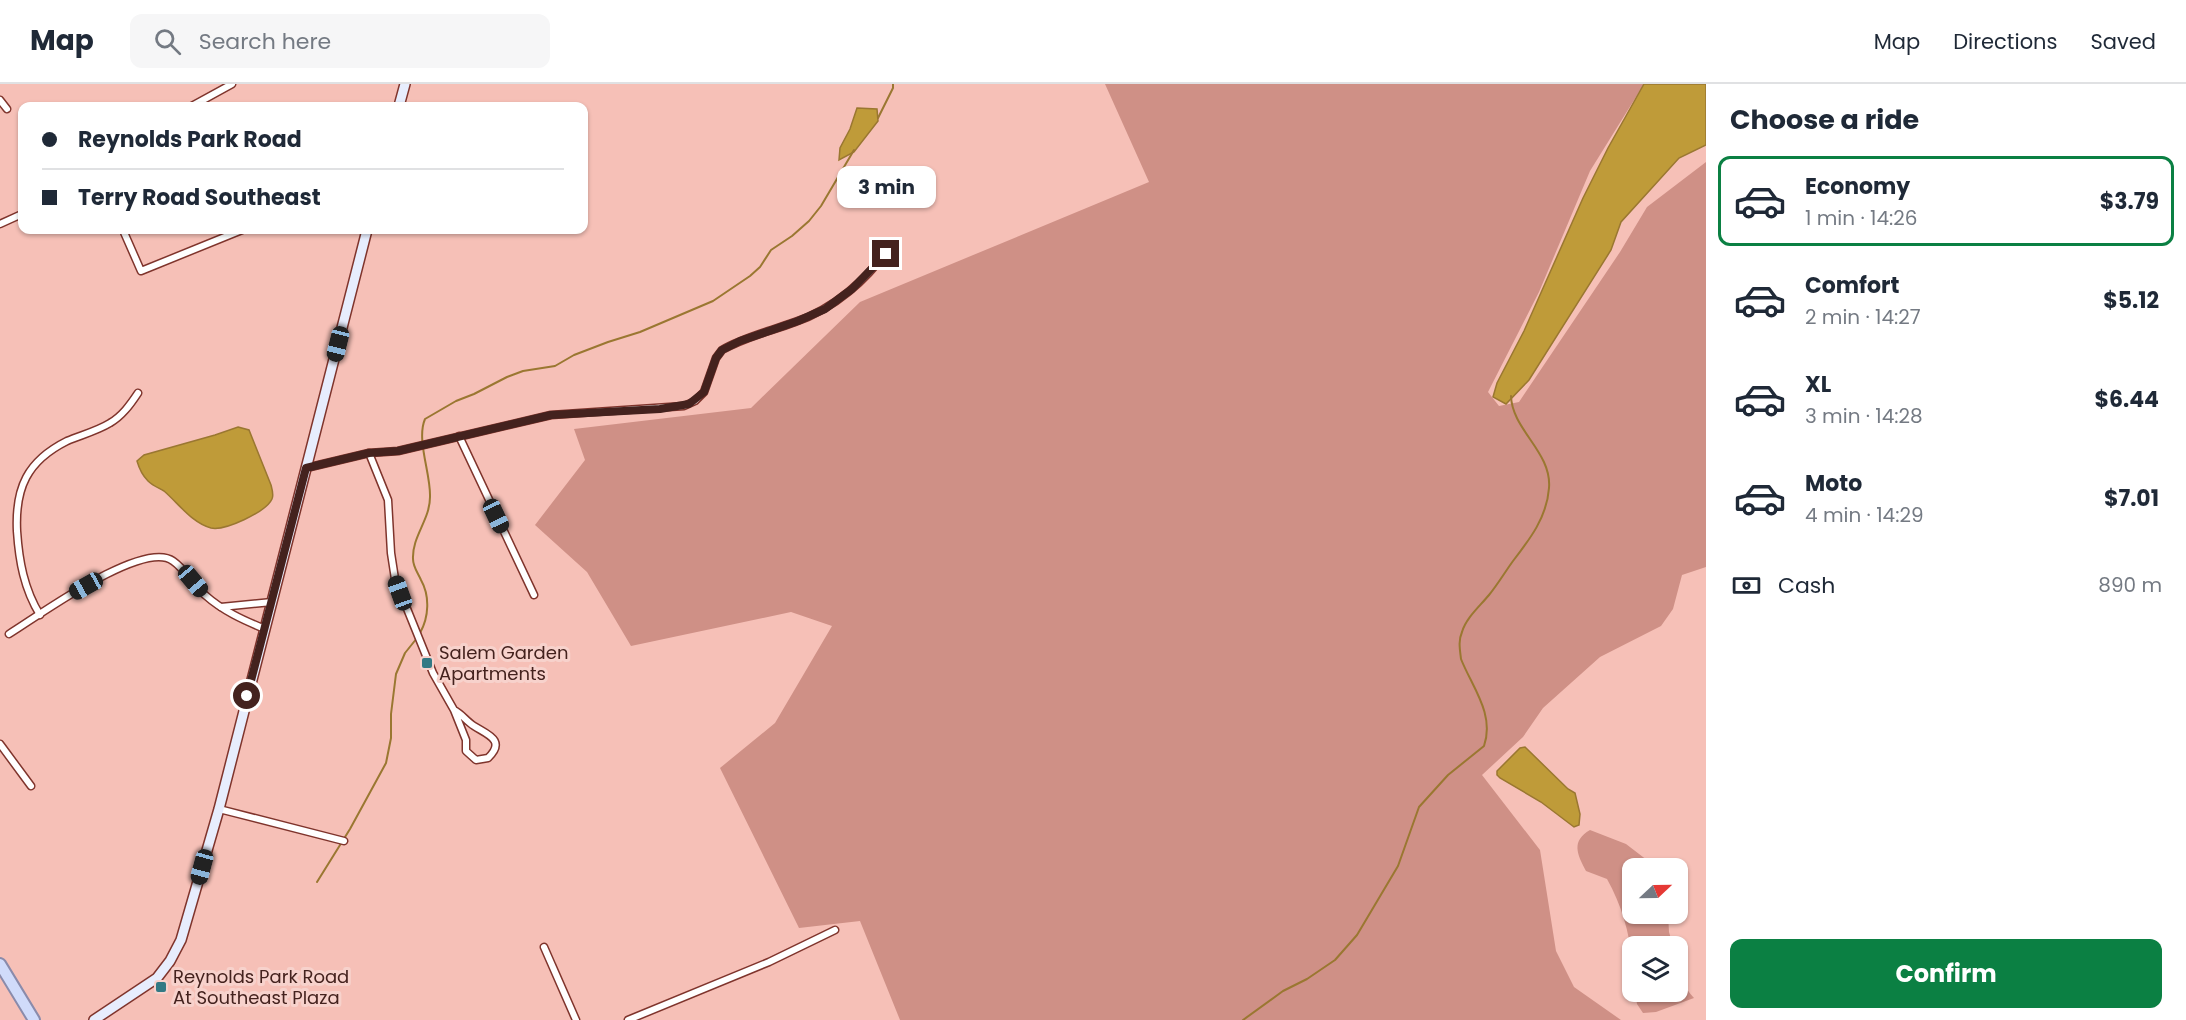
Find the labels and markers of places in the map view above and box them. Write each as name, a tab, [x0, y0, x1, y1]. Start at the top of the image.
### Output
place label: Salem Garden Apartments	[439, 640, 568, 686]
marker: Salem Garden Apartments	[420, 656, 434, 670]
place label: Reynolds Park Road At Southeast Plaza	[173, 964, 349, 1010]
marker: Reynolds Park Road At Southeast Plaza	[154, 980, 168, 994]

